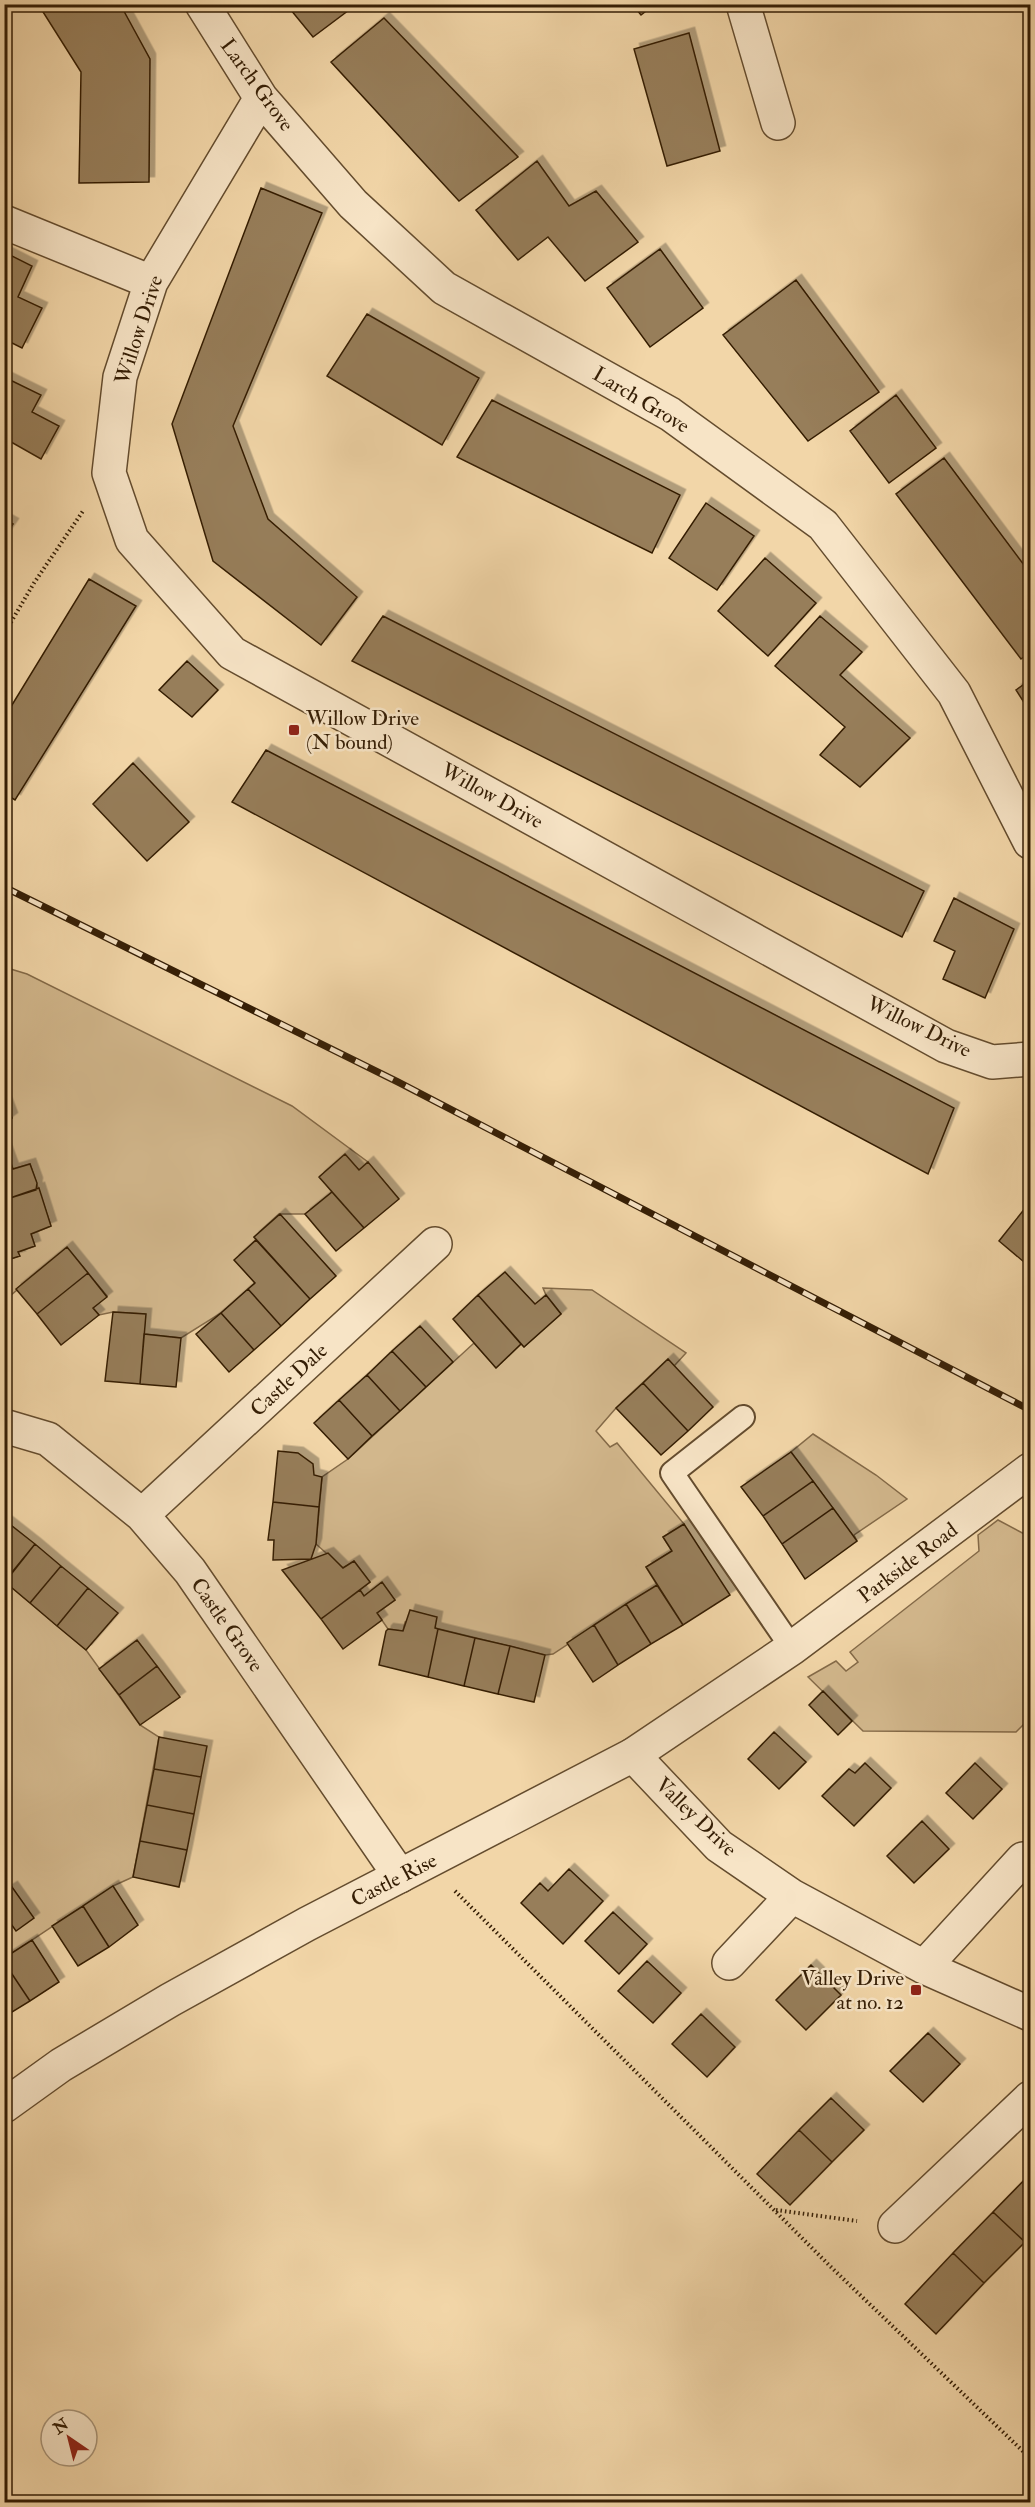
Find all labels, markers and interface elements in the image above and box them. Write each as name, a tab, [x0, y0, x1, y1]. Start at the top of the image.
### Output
street label: Larch Grove	[214, 33, 300, 137]
street label: Willow Drive	[108, 272, 169, 389]
street label: Larch Grove	[588, 360, 695, 440]
place label: Willow Drive (N bound)	[305, 705, 419, 756]
marker: Willow Drive (N bound)	[287, 723, 301, 737]
street label: Willow Drive	[435, 756, 548, 835]
street label: Willow Drive	[861, 990, 976, 1064]
street label: Castle Dale	[245, 1337, 334, 1423]
street label: Parkside Road	[853, 1516, 964, 1609]
street label: Castle Grove	[185, 1572, 270, 1678]
street label: Valley Drive	[650, 1772, 743, 1863]
street label: Castle Rise	[346, 1847, 442, 1913]
place label: Valley Drive at no. 12	[801, 1965, 904, 2016]
marker: Valley Drive at no. 12	[909, 1983, 923, 1997]
north arrow	[39, 2408, 99, 2468]
text: N	[49, 2414, 73, 2439]

